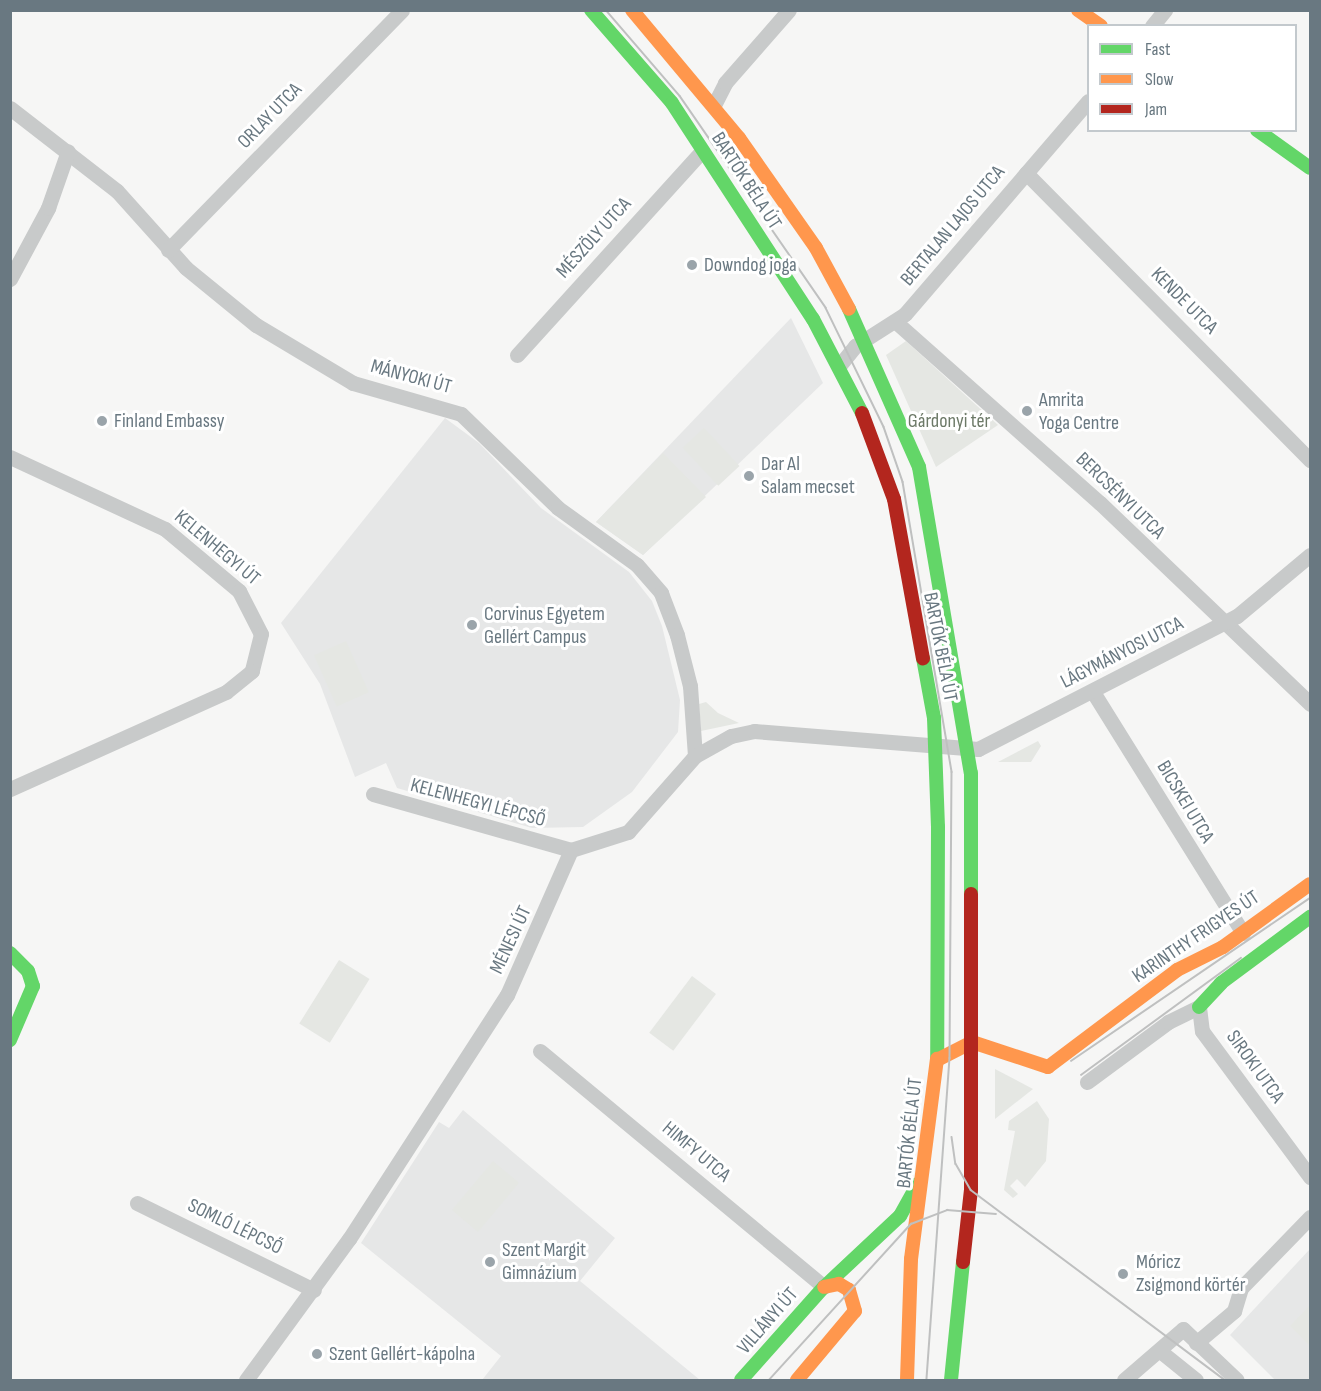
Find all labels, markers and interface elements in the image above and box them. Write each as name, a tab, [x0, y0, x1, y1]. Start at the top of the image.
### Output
legend	[1087, 24, 1297, 132]
text: Fast	[1145, 39, 1170, 60]
text: Slow	[1145, 69, 1174, 90]
street label: ORLAY UTCA	[233, 78, 307, 154]
text: Jam	[1145, 99, 1167, 120]
street label: BARTÓK BÉLA ÚT	[706, 128, 786, 234]
street label: BERTALAN LAJOS UTCA	[896, 161, 1010, 291]
street label: MÉSZÖLY UTCA	[552, 193, 636, 283]
place label: Downdog joga	[704, 253, 797, 277]
marker: Downdog joga	[685, 258, 699, 272]
street label: KENDE UTCA	[1146, 263, 1222, 339]
street label: MÁNYOKI ÚT	[368, 355, 454, 399]
place label: Amrita Yoga Centre	[1039, 388, 1119, 435]
marker: Amrita Yoga Centre	[1020, 404, 1034, 418]
place label: Finland Embassy	[114, 409, 225, 433]
park label: Gárdonyi tér	[908, 409, 990, 433]
marker: Finland Embassy	[95, 414, 109, 428]
street label: BERCSÉNYI UTCA	[1070, 448, 1170, 544]
place label: Dar Al Salam mecset	[761, 452, 855, 499]
marker: Dar Al Salam mecset	[742, 469, 756, 483]
street label: KELENHEGYI ÚT	[169, 505, 265, 591]
street label: BARTÓK BÉLA ÚT	[918, 590, 962, 704]
place label: Corvinus Egyetem Gellért Campus	[484, 602, 605, 649]
street label: LÁGYMÁNYOSI UTCA	[1057, 612, 1187, 694]
marker: Corvinus Egyetem Gellért Campus	[465, 618, 479, 632]
street label: BICSKEI UTCA	[1151, 757, 1219, 847]
street label: KELENHEGYI LÉPCSŐ	[408, 773, 548, 833]
street label: KARINTHY FRIGYES ÚT	[1128, 886, 1264, 988]
street label: MÉNESI ÚT	[485, 902, 537, 978]
street label: SIROKI UTCA	[1221, 1026, 1289, 1108]
street label: BARTÓK BÉLA ÚT	[892, 1077, 928, 1189]
street label: HIMFY UTCA	[657, 1117, 735, 1187]
street label: SOMLÓ LÉPCSŐ	[184, 1194, 286, 1260]
place label: Szent Margit Gimnázium	[502, 1238, 586, 1285]
place label: Móricz Zsigmond körtér	[1136, 1250, 1245, 1297]
marker: Szent Margit Gimnázium	[483, 1255, 497, 1269]
marker: Móricz Zsigmond körtér	[1114, 1265, 1132, 1283]
street label: VILLÁNYI ÚT	[733, 1283, 803, 1359]
place label: Szent Gellért-kápolna	[329, 1342, 475, 1366]
marker: Szent Gellért-kápolna	[310, 1347, 324, 1361]

